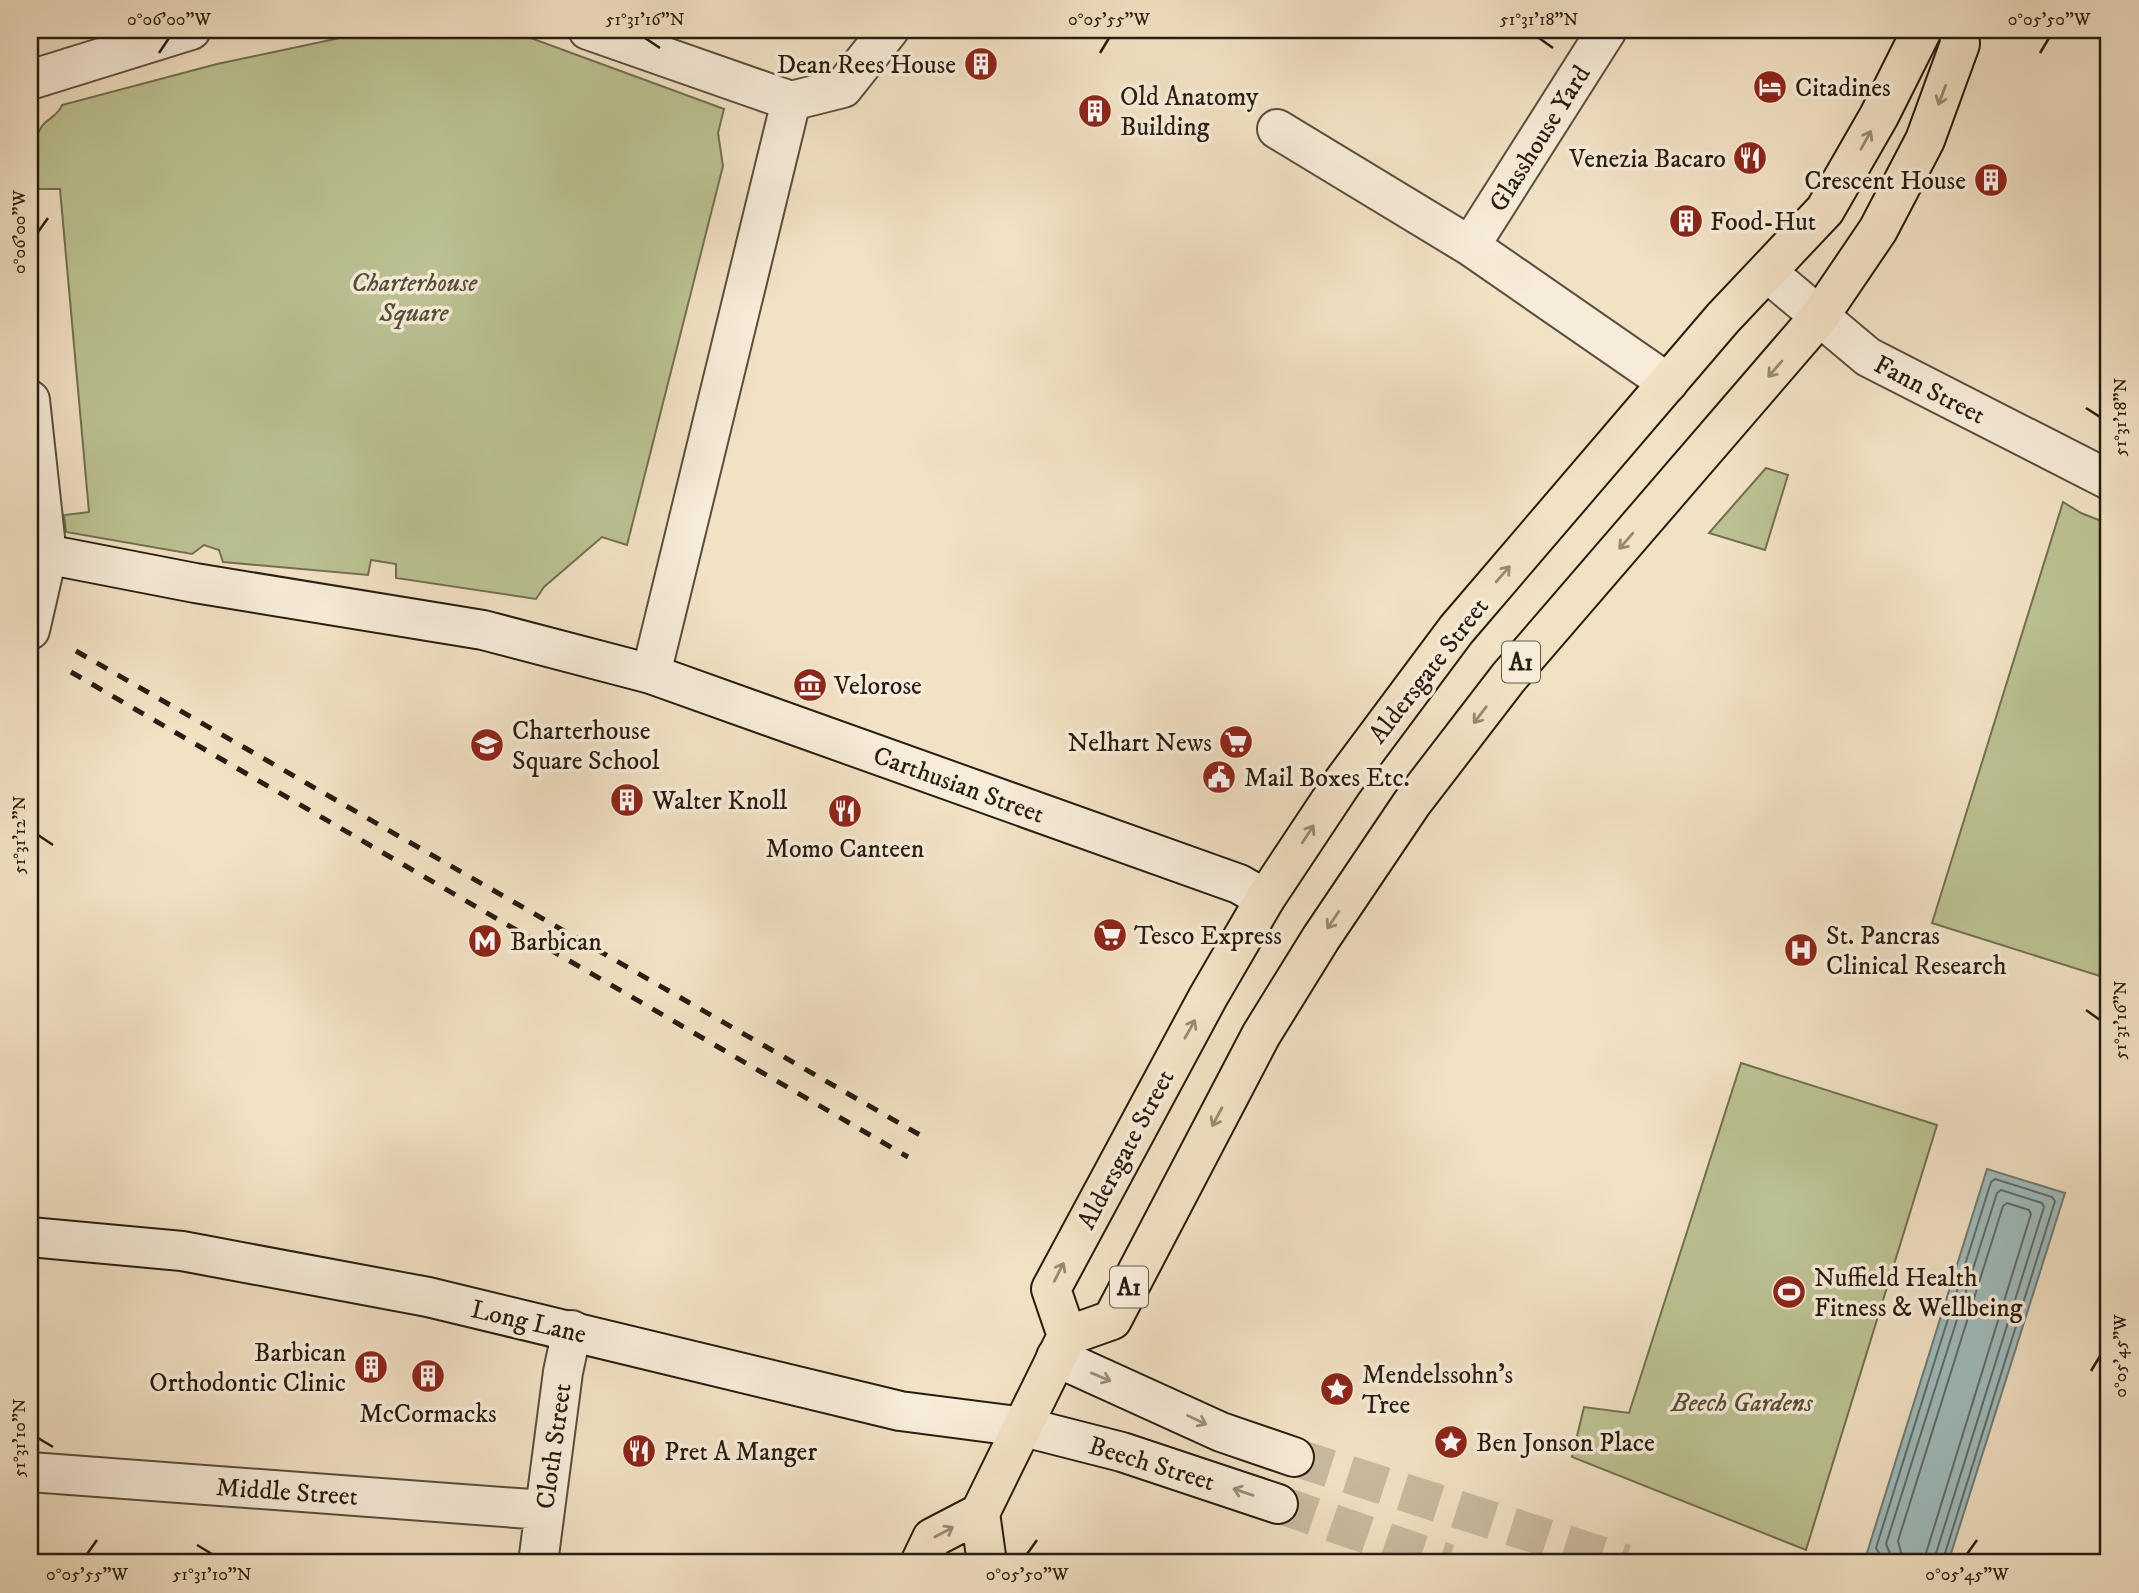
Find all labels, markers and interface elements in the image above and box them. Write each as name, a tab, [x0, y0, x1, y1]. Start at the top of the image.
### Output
text: 0°06'00"W	[127, 9, 211, 31]
text: 51°31'16"N	[606, 9, 685, 31]
text: 0°05'55"W	[1068, 9, 1151, 31]
text: 51°31'18"N	[1500, 9, 1579, 31]
text: 0°05'50"W	[2008, 9, 2091, 31]
building icon: Dean Rees House	[962, 45, 1000, 83]
place label: Dean Rees House	[777, 49, 956, 82]
street label: Glasshouse Yard	[1482, 59, 1598, 218]
hotel icon: Citadines	[1751, 68, 1789, 106]
place label: Citadines	[1795, 72, 1891, 105]
place label: Old Anatomy Building	[1120, 81, 1259, 144]
one-way arrow	[1935, 84, 1948, 105]
building icon: Old Anatomy Building	[1076, 92, 1114, 130]
one-way arrow	[1859, 130, 1873, 150]
restaurant icon: Venezia Bacaro	[1731, 139, 1769, 177]
place label: Venezia Bacaro	[1568, 143, 1726, 176]
building icon: Crescent House	[1972, 161, 2010, 199]
place label: Crescent House	[1804, 165, 1966, 198]
text: 0°06'00"W	[9, 190, 31, 274]
building icon: Food-Hut	[1667, 202, 1705, 240]
place label: Food-Hut	[1710, 206, 1816, 239]
park label: Charterhouse Square	[351, 267, 478, 330]
street label: Fann Street	[1868, 348, 1990, 432]
one-way arrow	[1767, 360, 1783, 378]
text: 51°31'18"N	[2110, 377, 2132, 456]
one-way arrow	[1618, 532, 1634, 550]
one-way arrow	[1495, 566, 1511, 584]
street label: Aldersgate Street	[1362, 591, 1496, 751]
road number: A1	[1502, 642, 1540, 682]
museum icon: Velorose	[791, 666, 829, 704]
place label: Velorose	[833, 670, 922, 703]
one-way arrow	[1472, 706, 1487, 724]
place label: Charterhouse Square School	[512, 715, 660, 778]
supermarket icon: Nelhart News	[1217, 723, 1255, 761]
school or university icon: Charterhouse Square School	[468, 726, 506, 764]
place label: Nelhart News	[1067, 727, 1212, 760]
street label: Carthusian Street	[869, 739, 1048, 832]
public building icon: Mail Boxes Etc.	[1200, 758, 1238, 796]
place label: Mail Boxes Etc.	[1244, 762, 1410, 795]
building icon: Walter Knoll	[608, 781, 646, 819]
place label: Walter Knoll	[651, 785, 787, 818]
restaurant icon: Momo Canteen	[826, 792, 864, 830]
text: 51°31'12"N	[9, 796, 31, 874]
one-way arrow	[1301, 825, 1315, 844]
place label: Momo Canteen	[766, 833, 925, 866]
one-way arrow	[1326, 910, 1340, 929]
supermarket icon: Tesco Express	[1091, 916, 1129, 954]
place label: Tesco Express	[1134, 920, 1282, 953]
place label: St. Pancras Clinical Research	[1826, 920, 2007, 983]
metro station icon: Barbican	[466, 922, 504, 960]
place label: Barbican	[510, 926, 602, 959]
hospital icon: St. Pancras Clinical Research	[1782, 931, 1820, 969]
text: 51°31'16"N	[2110, 980, 2132, 1059]
one-way arrow	[1184, 1019, 1197, 1040]
street label: Aldersgate Street	[1070, 1064, 1182, 1235]
one-way arrow	[1210, 1106, 1224, 1127]
one-way arrow	[1053, 1262, 1067, 1283]
place label: Nuffield Health Fitness & Wellbeing	[1814, 1262, 2023, 1325]
road number: A1	[1110, 1266, 1148, 1308]
sports icon: Nuffield Health Fitness & Wellbeing	[1770, 1273, 1808, 1311]
street label: Long Lane	[468, 1293, 589, 1352]
text: 0°05'45"W	[2110, 1314, 2132, 1398]
place label: Barbican Orthodontic Clinic	[149, 1337, 346, 1400]
building icon: Barbican Orthodontic Clinic	[352, 1348, 390, 1386]
building icon: McCormacks	[409, 1357, 447, 1395]
place label: Mendelssohn's Tree	[1362, 1359, 1513, 1422]
place icon: Mendelssohn's Tree	[1318, 1370, 1356, 1408]
one-way arrow	[1089, 1371, 1111, 1384]
street label: Cloth Street	[529, 1381, 580, 1511]
park label: Beech Gardens	[1670, 1387, 1814, 1420]
text: 51°31'10"N	[9, 1398, 31, 1478]
place label: McCormacks	[359, 1398, 497, 1431]
one-way arrow	[1186, 1414, 1207, 1428]
place icon: Ben Jonson Place	[1432, 1423, 1470, 1461]
place label: Ben Jonson Place	[1476, 1427, 1655, 1460]
street label: Beech Street	[1085, 1430, 1218, 1499]
restaurant icon: Pret A Manger	[620, 1432, 658, 1470]
place label: Pret A Manger	[664, 1436, 817, 1469]
street label: Middle Street	[215, 1471, 359, 1514]
one-way arrow	[1232, 1485, 1254, 1497]
one-way arrow	[933, 1525, 954, 1539]
text: 0°05'55"W	[46, 1564, 129, 1586]
text: 51°31'10"N	[172, 1564, 252, 1586]
text: 0°05'50"W	[986, 1564, 1069, 1586]
text: 0°05'45"W	[1925, 1564, 2009, 1586]

